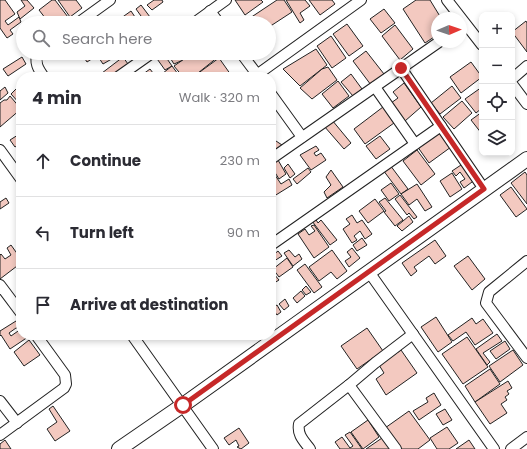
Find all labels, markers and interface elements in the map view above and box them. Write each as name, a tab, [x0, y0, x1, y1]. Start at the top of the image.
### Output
north arrow	[431, 12, 467, 48]
map controls	[479, 12, 515, 156]
button: +	[479, 12, 515, 48]
search box	[16, 16, 276, 60]
icon: search	[30, 27, 52, 49]
text: Search here	[62, 28, 152, 49]
button: −	[479, 48, 515, 84]
route end	[392, 59, 410, 77]
button: locate	[479, 84, 515, 120]
text: 4 min	[32, 86, 82, 110]
text: Walk · 320 m	[179, 88, 260, 107]
button: layers	[479, 120, 515, 156]
icon: ahead	[32, 150, 54, 172]
text: Continue	[70, 150, 141, 171]
text: 230 m	[220, 151, 260, 170]
icon: left	[32, 222, 54, 244]
text: Turn left	[70, 222, 134, 243]
text: 90 m	[227, 223, 260, 242]
icon: arrive	[32, 294, 54, 316]
text: Arrive at destination	[70, 294, 228, 315]
route start	[174, 396, 192, 414]

